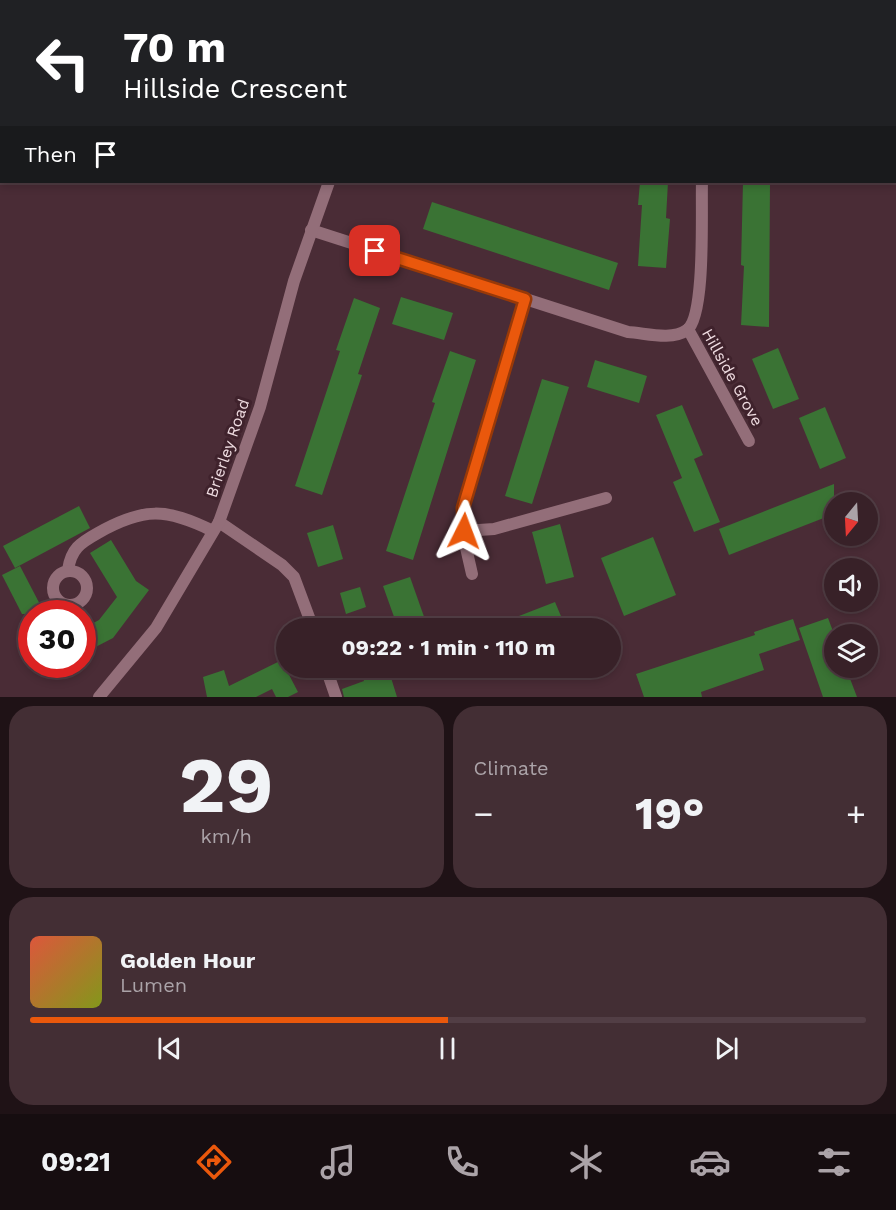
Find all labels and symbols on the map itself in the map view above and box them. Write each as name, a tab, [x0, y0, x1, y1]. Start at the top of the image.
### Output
pin	[349, 225, 400, 276]
street label: Hillside Grove	[698, 325, 767, 429]
street label: Brierley Road	[202, 396, 253, 500]
north arrow	[824, 492, 878, 546]
position arrow	[432, 499, 496, 563]
speed limit sign: 30	[18, 600, 96, 678]

